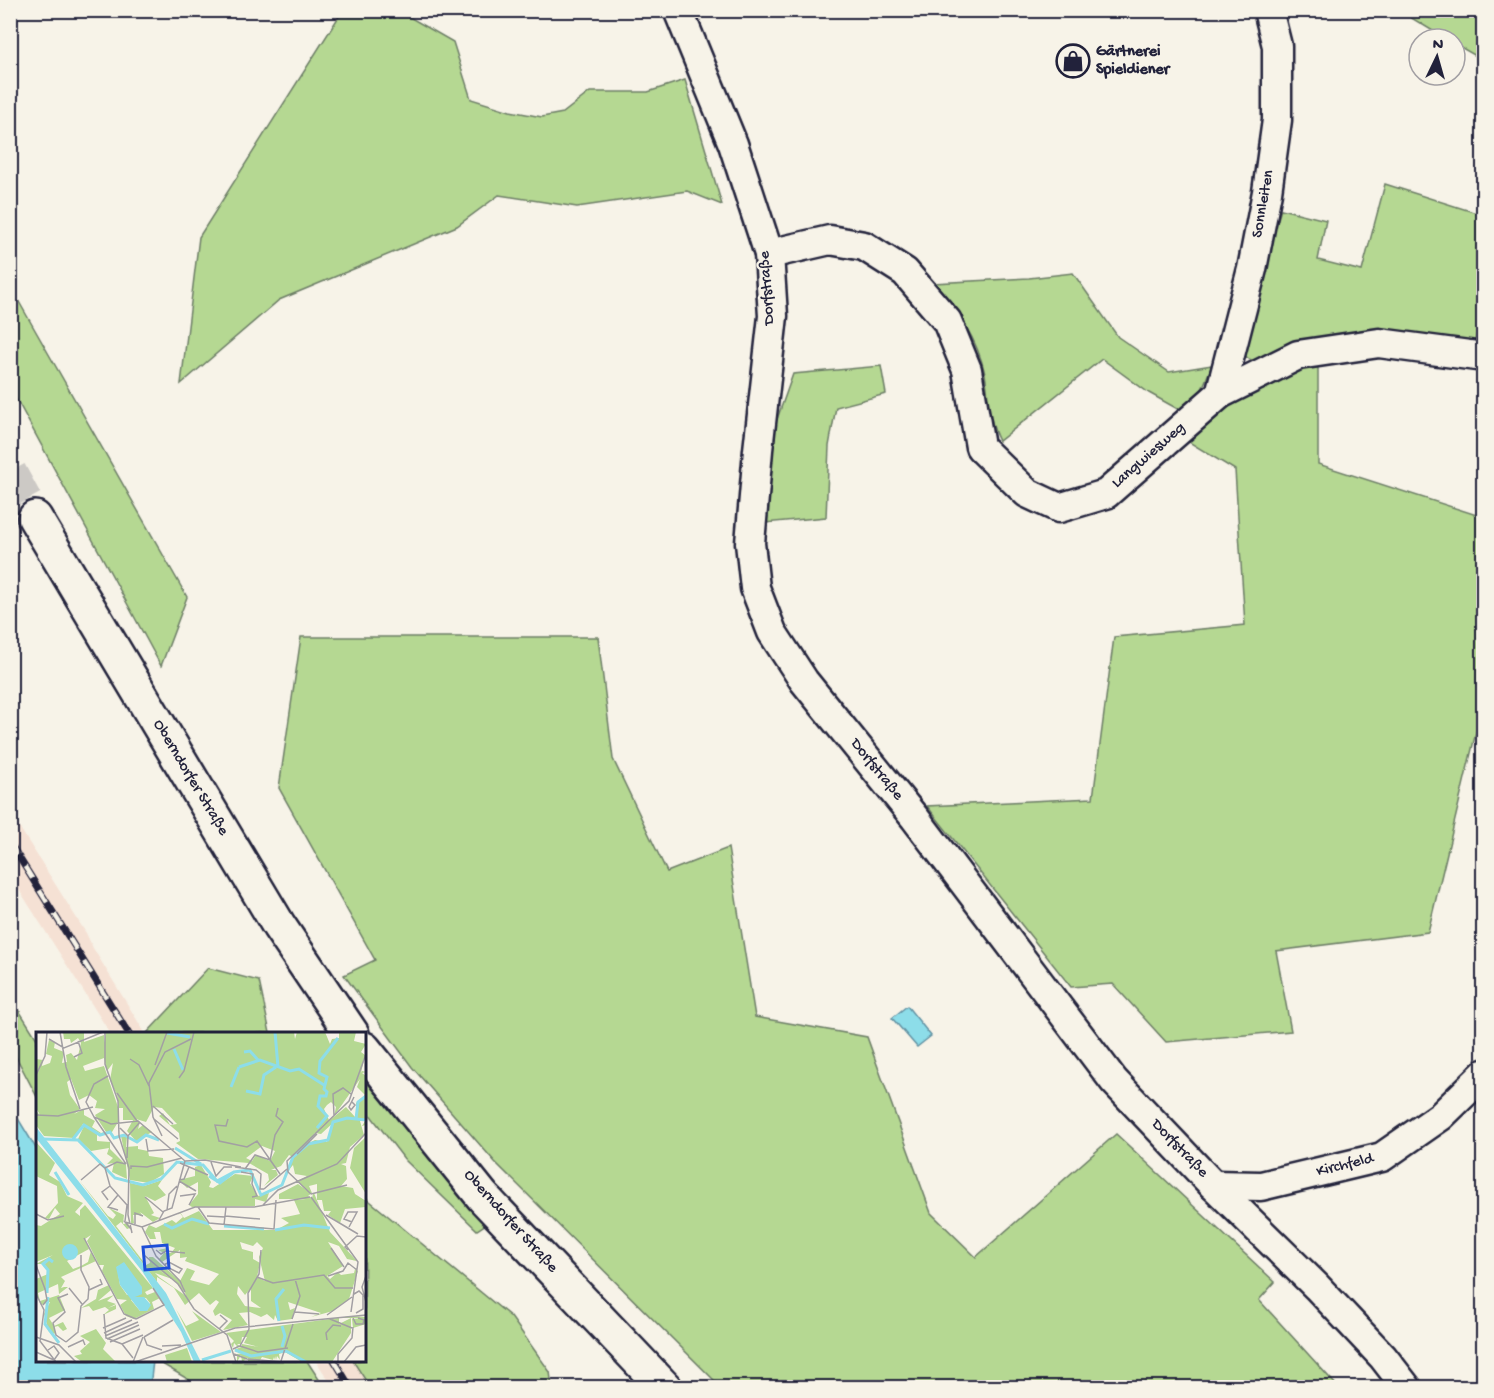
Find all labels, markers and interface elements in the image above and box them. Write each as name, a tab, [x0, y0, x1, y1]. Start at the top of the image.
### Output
north arrow	[1407, 27, 1467, 87]
text: N	[1432, 36, 1445, 56]
shop icon: Gärtnerei Spieldiener	[1055, 43, 1091, 79]
place label: Gärtnerei Spieldiener	[1096, 43, 1172, 80]
street label: Sonnleiten	[1249, 168, 1279, 239]
street label: Dorfstraße	[756, 250, 780, 327]
street label: Langwiesweg	[1108, 419, 1190, 493]
street label: Oberndorfer Straße	[148, 717, 233, 840]
street label: Dorfstraße	[845, 734, 907, 805]
inset map	[36, 1032, 366, 1362]
street label: Dorfstraße	[1146, 1115, 1212, 1183]
street label: Kirchfeld	[1315, 1149, 1377, 1182]
street label: Oberndorfer Straße	[459, 1167, 562, 1278]

